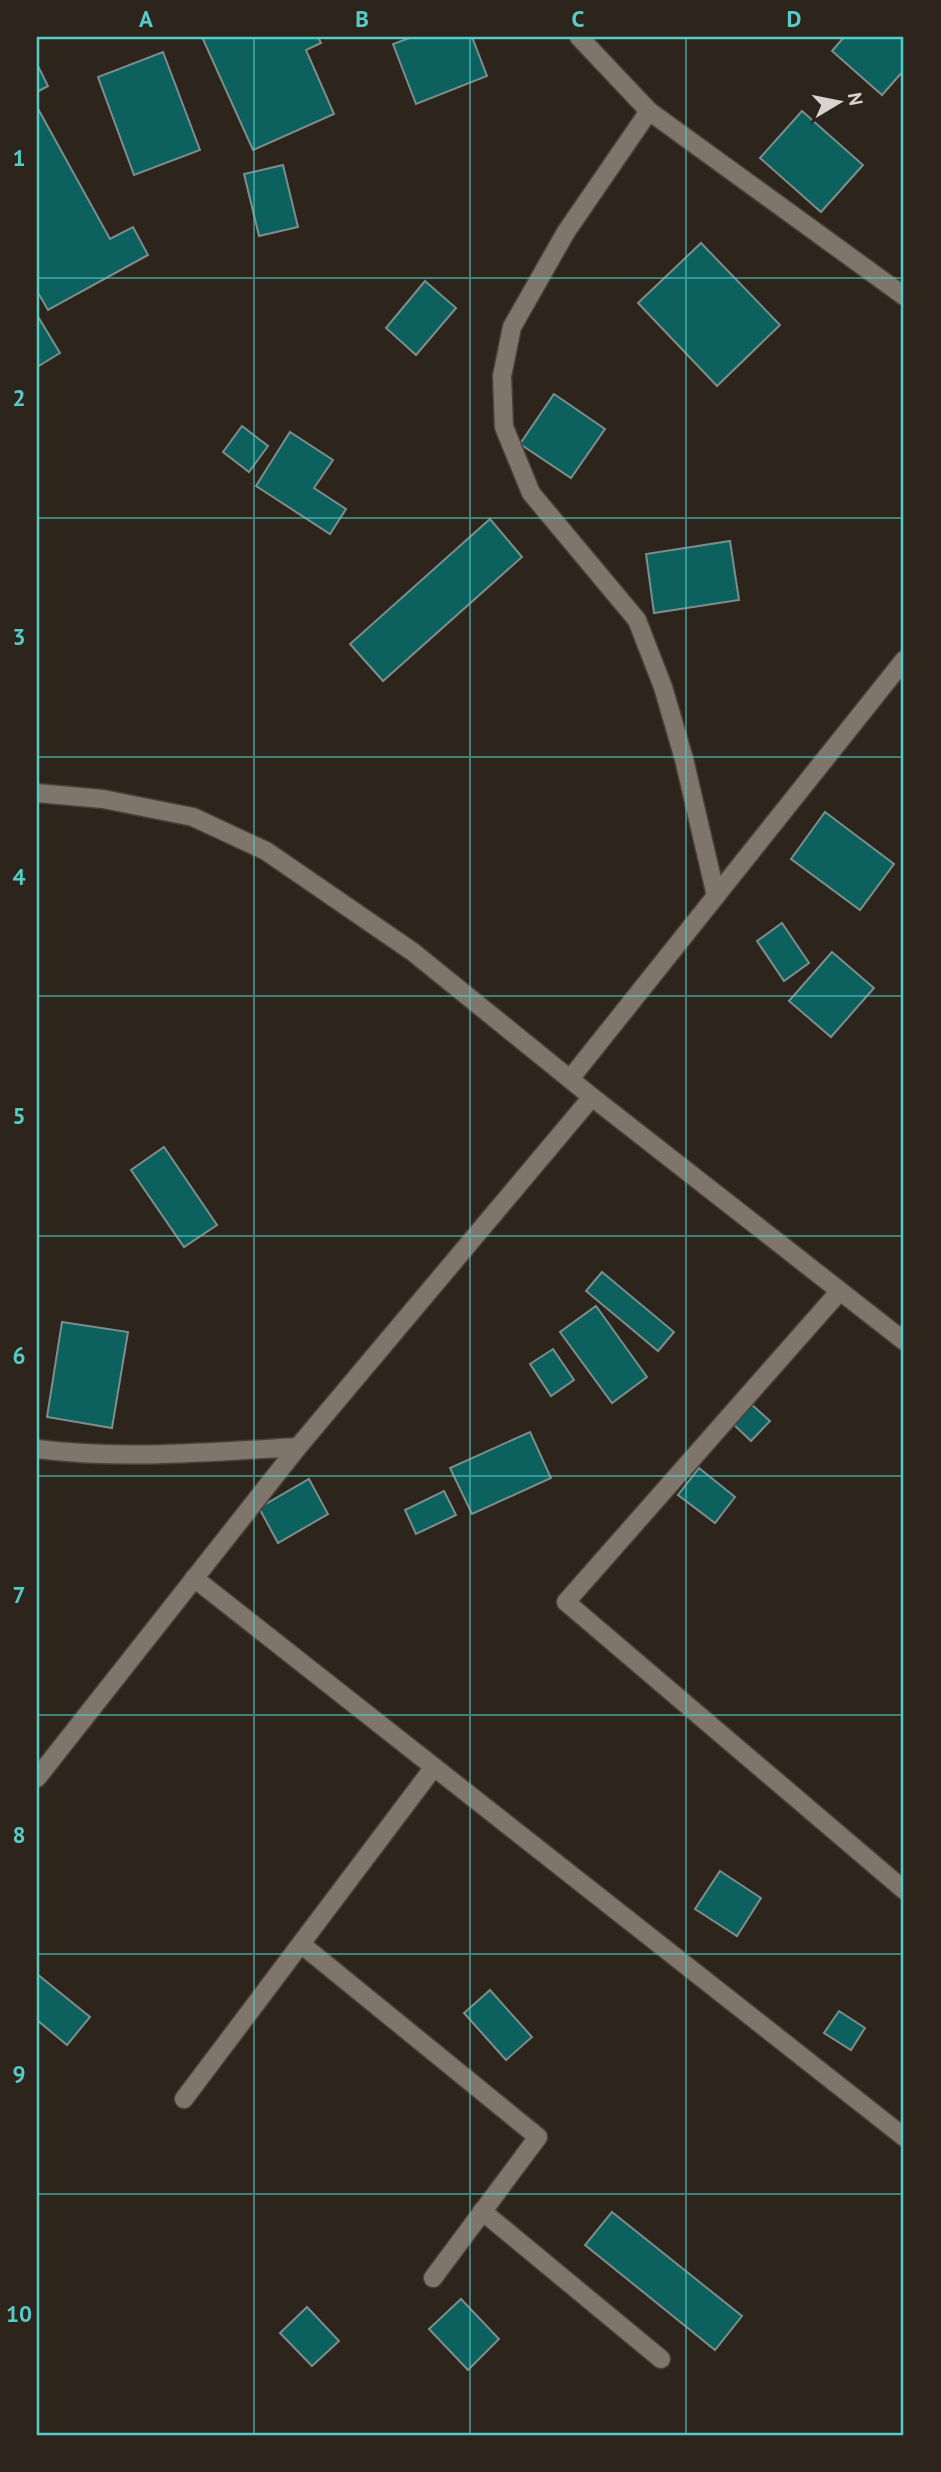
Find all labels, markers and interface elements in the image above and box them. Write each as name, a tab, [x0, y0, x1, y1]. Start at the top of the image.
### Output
text: A	[139, 4, 153, 33]
text: B	[355, 4, 369, 33]
text: C	[572, 4, 585, 33]
text: D	[787, 4, 801, 33]
north arrow	[804, 66, 874, 136]
text: N	[843, 91, 869, 107]
text: 1	[12, 143, 26, 172]
text: 2	[12, 383, 26, 412]
text: 3	[12, 622, 26, 651]
text: 4	[12, 862, 26, 891]
text: 5	[12, 1101, 26, 1130]
text: 6	[12, 1341, 26, 1370]
text: 7	[12, 1580, 26, 1609]
text: 8	[12, 1820, 26, 1849]
text: 9	[12, 2059, 26, 2088]
text: 10	[6, 2299, 32, 2328]

